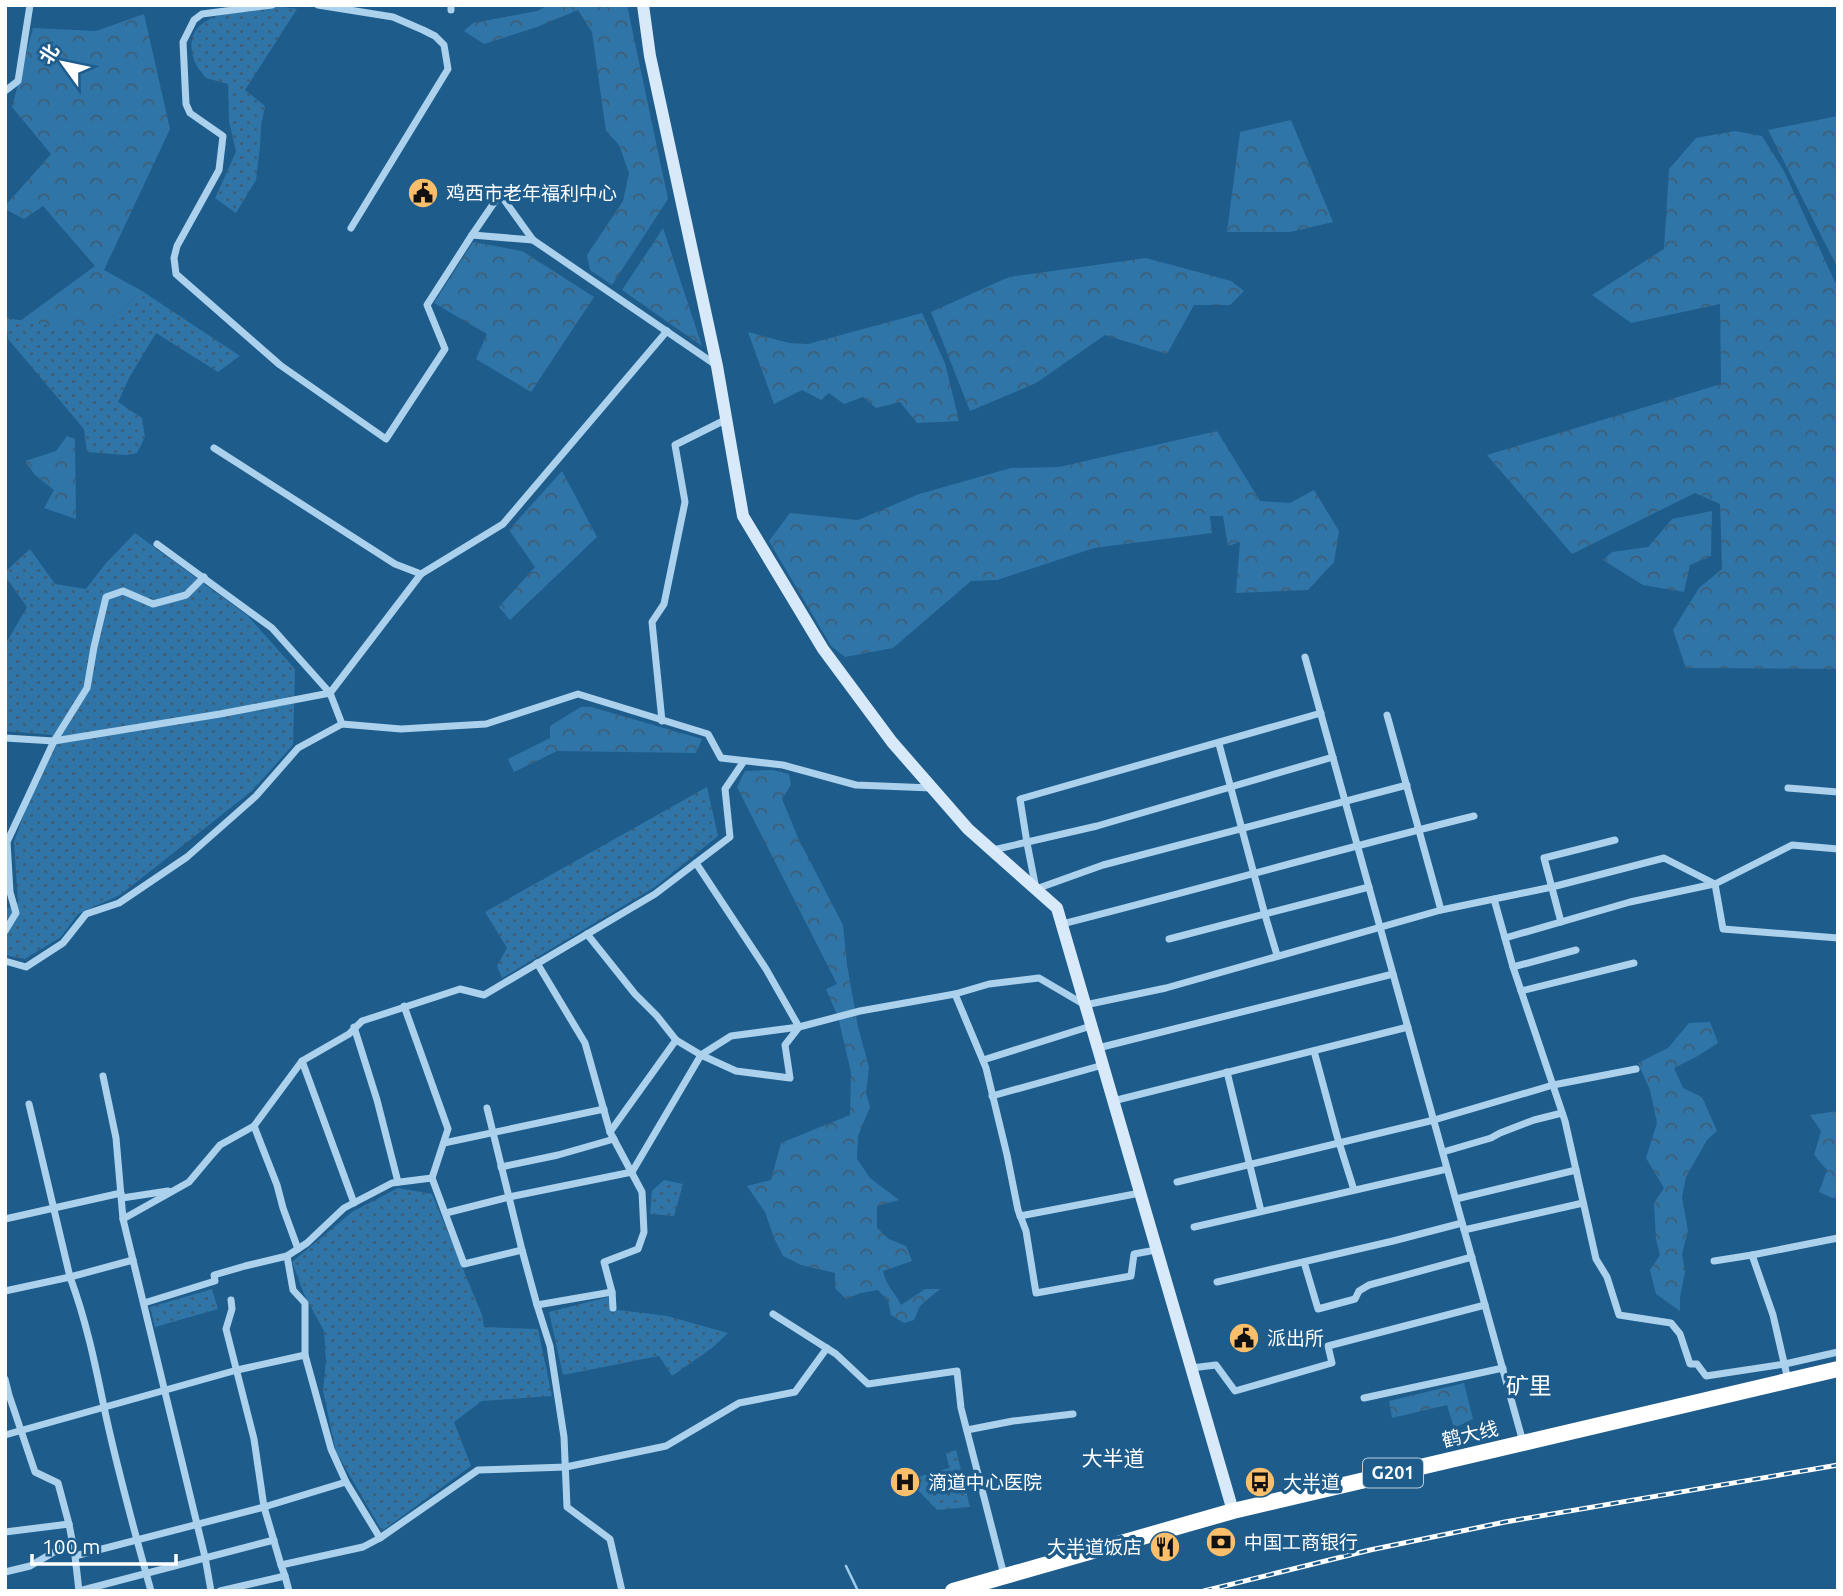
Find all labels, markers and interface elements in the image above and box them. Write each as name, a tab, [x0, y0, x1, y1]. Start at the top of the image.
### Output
north arrow	[28, 28, 98, 98]
text: 北	[34, 40, 63, 68]
public building icon: 鸡西市老年福利中心	[406, 176, 440, 210]
place label: 鸡西市老年福利中心	[446, 182, 617, 204]
public building icon: 派出所	[1227, 1321, 1261, 1355]
place label: 派出所	[1267, 1327, 1324, 1349]
district label: 矿里	[1506, 1373, 1552, 1398]
street label: 鹤大线	[1440, 1417, 1500, 1451]
district label: 大半道	[1082, 1446, 1145, 1470]
road number: G201	[1363, 1458, 1423, 1488]
hospital icon: 滴道中心医院	[888, 1465, 922, 1499]
bus stop icon: 大半道	[1243, 1465, 1277, 1499]
place label: 滴道中心医院	[928, 1471, 1042, 1493]
place label: 大半道	[1283, 1471, 1340, 1493]
scale bar	[32, 1522, 175, 1566]
bank icon: 中国工商银行	[1204, 1525, 1238, 1559]
restaurant icon: 大半道饭店	[1148, 1530, 1182, 1564]
place label: 中国工商银行	[1244, 1531, 1358, 1553]
text: 100 m	[42, 1534, 100, 1558]
place label: 大半道饭店	[1047, 1536, 1142, 1558]

